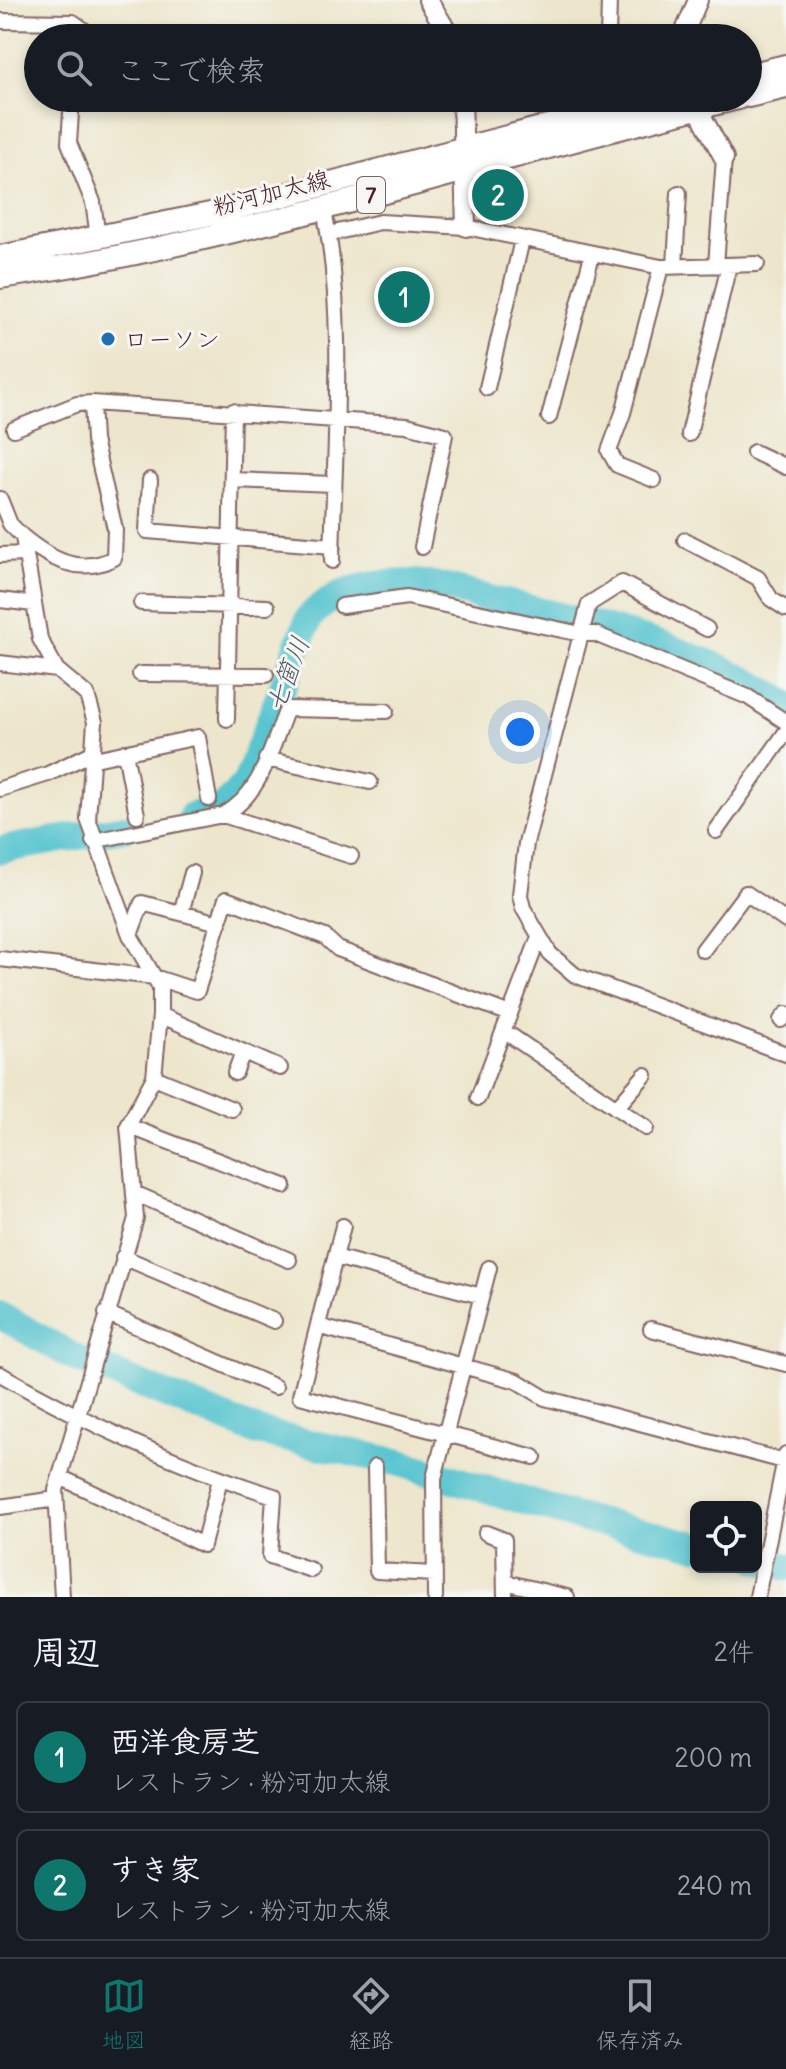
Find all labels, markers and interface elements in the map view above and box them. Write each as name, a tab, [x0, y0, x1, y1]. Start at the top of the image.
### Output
search box	[24, 24, 762, 112]
icon: search	[52, 46, 96, 90]
text: ここで検索	[116, 51, 266, 89]
street label: 粉河加太線	[209, 163, 333, 221]
pin: 2	[472, 165, 524, 225]
road number: 7	[357, 177, 385, 213]
pin: 1	[378, 267, 430, 327]
place label: ローソン	[124, 324, 220, 354]
marker: ローソン	[99, 330, 117, 348]
water label: 七箇川	[258, 632, 316, 716]
your location	[500, 712, 540, 752]
map controls	[690, 1501, 762, 1573]
button: locate	[690, 1501, 762, 1573]
text: 周辺	[32, 1630, 100, 1673]
text: 2件	[714, 1635, 754, 1668]
text: 西洋食房芝	[110, 1722, 260, 1760]
text: 1	[55, 1741, 65, 1774]
text: 200 m	[675, 1741, 752, 1774]
text: レストラン · 粉河加太線	[110, 1765, 390, 1798]
text: すき家	[110, 1850, 200, 1888]
text: 2	[53, 1869, 67, 1902]
text: 240 m	[677, 1869, 752, 1902]
text: レストラン · 粉河加太線	[110, 1893, 390, 1926]
tab: 地図	[102, 1974, 146, 2054]
tab: 経路	[349, 1974, 393, 2054]
tab: 保存済み	[596, 1974, 684, 2054]

